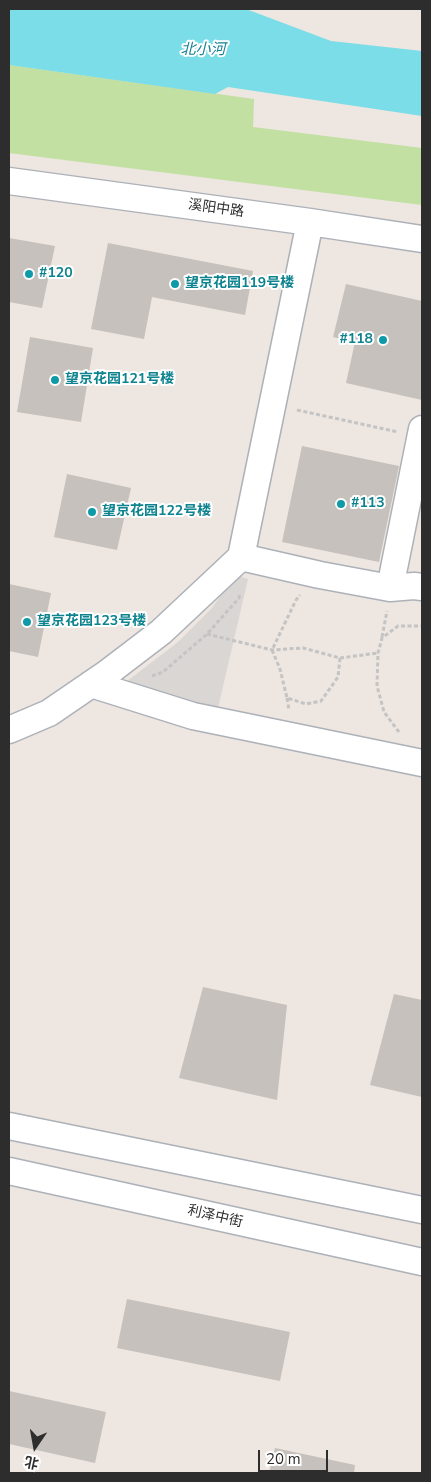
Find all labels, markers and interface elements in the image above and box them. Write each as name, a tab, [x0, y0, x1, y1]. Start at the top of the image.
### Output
water label: 北小河	[181, 41, 225, 59]
street label: 溪阳中路	[187, 197, 245, 221]
place label: #120	[39, 266, 73, 282]
marker: #120	[23, 268, 35, 280]
place label: 望京花园119号楼	[185, 276, 294, 292]
marker: 望京花园119号楼	[169, 278, 181, 290]
place label: #118	[339, 332, 373, 348]
marker: #118	[377, 334, 389, 346]
place label: 望京花园121号楼	[65, 372, 174, 388]
marker: 望京花园121号楼	[49, 374, 61, 386]
place label: #113	[351, 496, 385, 512]
marker: #113	[335, 498, 347, 510]
place label: 望京花园122号楼	[102, 504, 211, 520]
marker: 望京花园122号楼	[86, 506, 98, 518]
place label: 望京花园123号楼	[37, 614, 146, 630]
marker: 望京花园123号楼	[21, 616, 33, 628]
street label: 利泽中街	[186, 1203, 244, 1231]
north arrow	[10, 1422, 60, 1472]
scale bar	[261, 1440, 331, 1472]
text: 20 m	[266, 1449, 301, 1469]
text: 北	[23, 1451, 41, 1473]

